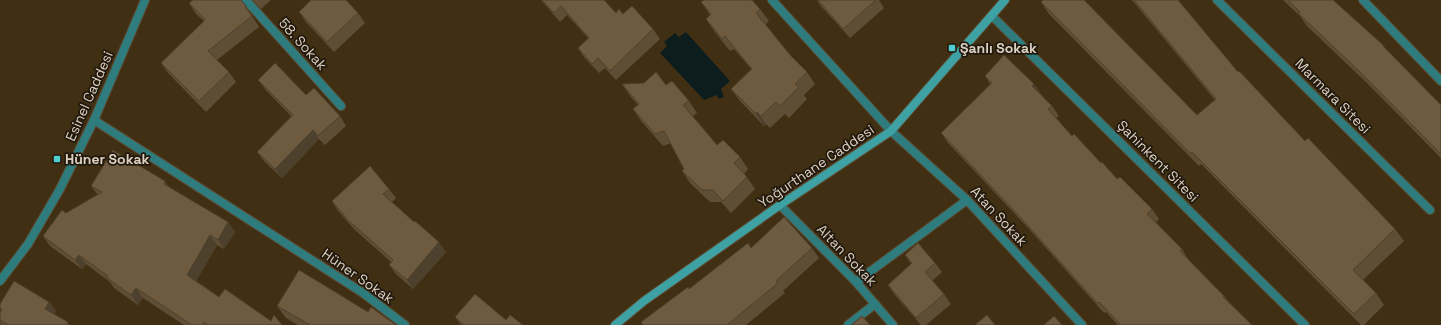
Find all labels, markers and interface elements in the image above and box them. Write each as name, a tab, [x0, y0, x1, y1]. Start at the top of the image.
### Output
street label: 58. Sokak	[275, 14, 331, 74]
place label: Şanlı Sokak	[960, 39, 1037, 57]
marker: Şanlı Sokak	[947, 43, 957, 53]
street label: Esinel Caddesi	[61, 48, 117, 144]
street label: Marmara Sitesi	[1291, 54, 1375, 138]
street label: Şahinkent Sitesi	[1113, 116, 1203, 206]
street label: Yoğurthane Caddesi	[754, 120, 878, 212]
place label: Hüner Sokak	[65, 150, 150, 168]
marker: Hüner Sokak	[52, 154, 62, 164]
street label: Atan Sokak	[967, 182, 1032, 250]
street label: Altan Sokak	[813, 220, 881, 290]
street label: Hüner Sokak	[319, 245, 398, 308]

